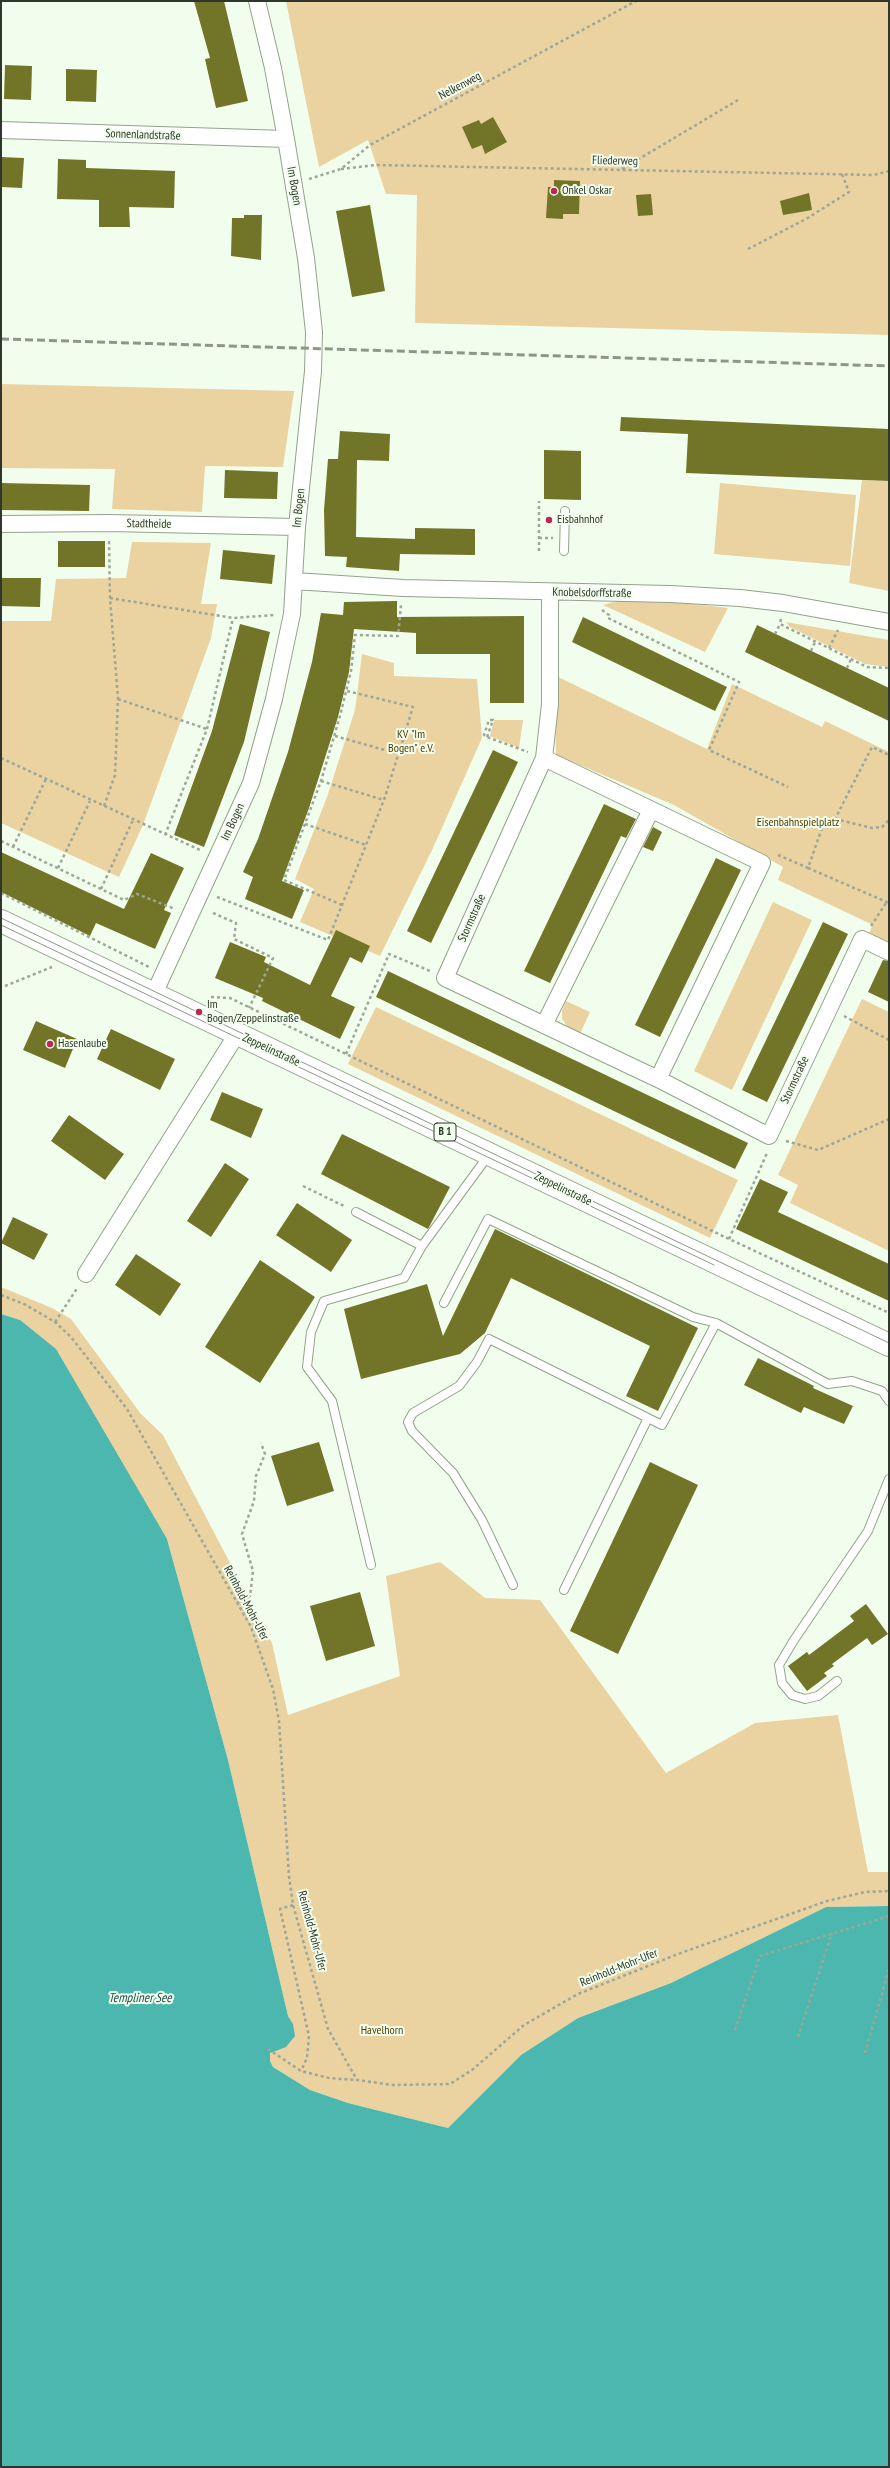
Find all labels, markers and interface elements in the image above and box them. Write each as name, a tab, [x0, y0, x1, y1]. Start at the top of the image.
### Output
street label: Nelkenweg	[436, 69, 484, 103]
street label: Sonnenlandstraße	[105, 126, 181, 144]
street label: Fliederweg	[592, 153, 638, 169]
street label: Im Bogen	[283, 165, 305, 207]
place label: Onkel Oskar	[562, 184, 612, 198]
marker: Onkel Oskar	[549, 186, 559, 196]
street label: Im Bogen	[290, 488, 308, 528]
place label: Eisbahnhof	[557, 513, 603, 527]
marker: Eisbahnhof	[544, 515, 554, 525]
street label: Stadtheide	[127, 516, 171, 532]
street label: Knobelsdorffstraße	[552, 585, 632, 601]
park label: KV "Im Bogen" e.V.	[388, 728, 434, 756]
street label: Im Bogen	[218, 801, 248, 843]
park label: Eisenbahnspielplatz	[757, 816, 839, 830]
street label: Stormstraße	[455, 892, 489, 944]
place label: Im Bogen/Zeppelinstraße	[207, 998, 299, 1026]
marker: Im Bogen/Zeppelinstraße	[194, 1007, 204, 1017]
street label: Zeppelinstraße	[240, 1030, 302, 1070]
place label: Hasenlaube	[58, 1037, 106, 1051]
marker: Hasenlaube	[45, 1039, 55, 1049]
street label: Stormstraße	[778, 1054, 812, 1106]
road number: B 1	[434, 1123, 456, 1141]
street label: Zeppelinstraße	[532, 1169, 594, 1209]
street label: Reinhold-Mohr-Ufer	[220, 1563, 272, 1643]
street label: Reinhold-Mohr-Ufer	[294, 1889, 330, 1973]
street label: Reinhold-Mohr-Ufer	[578, 1946, 660, 1990]
water label: Templiner See	[108, 1990, 172, 2006]
park label: Havelhorn	[361, 2024, 403, 2038]

